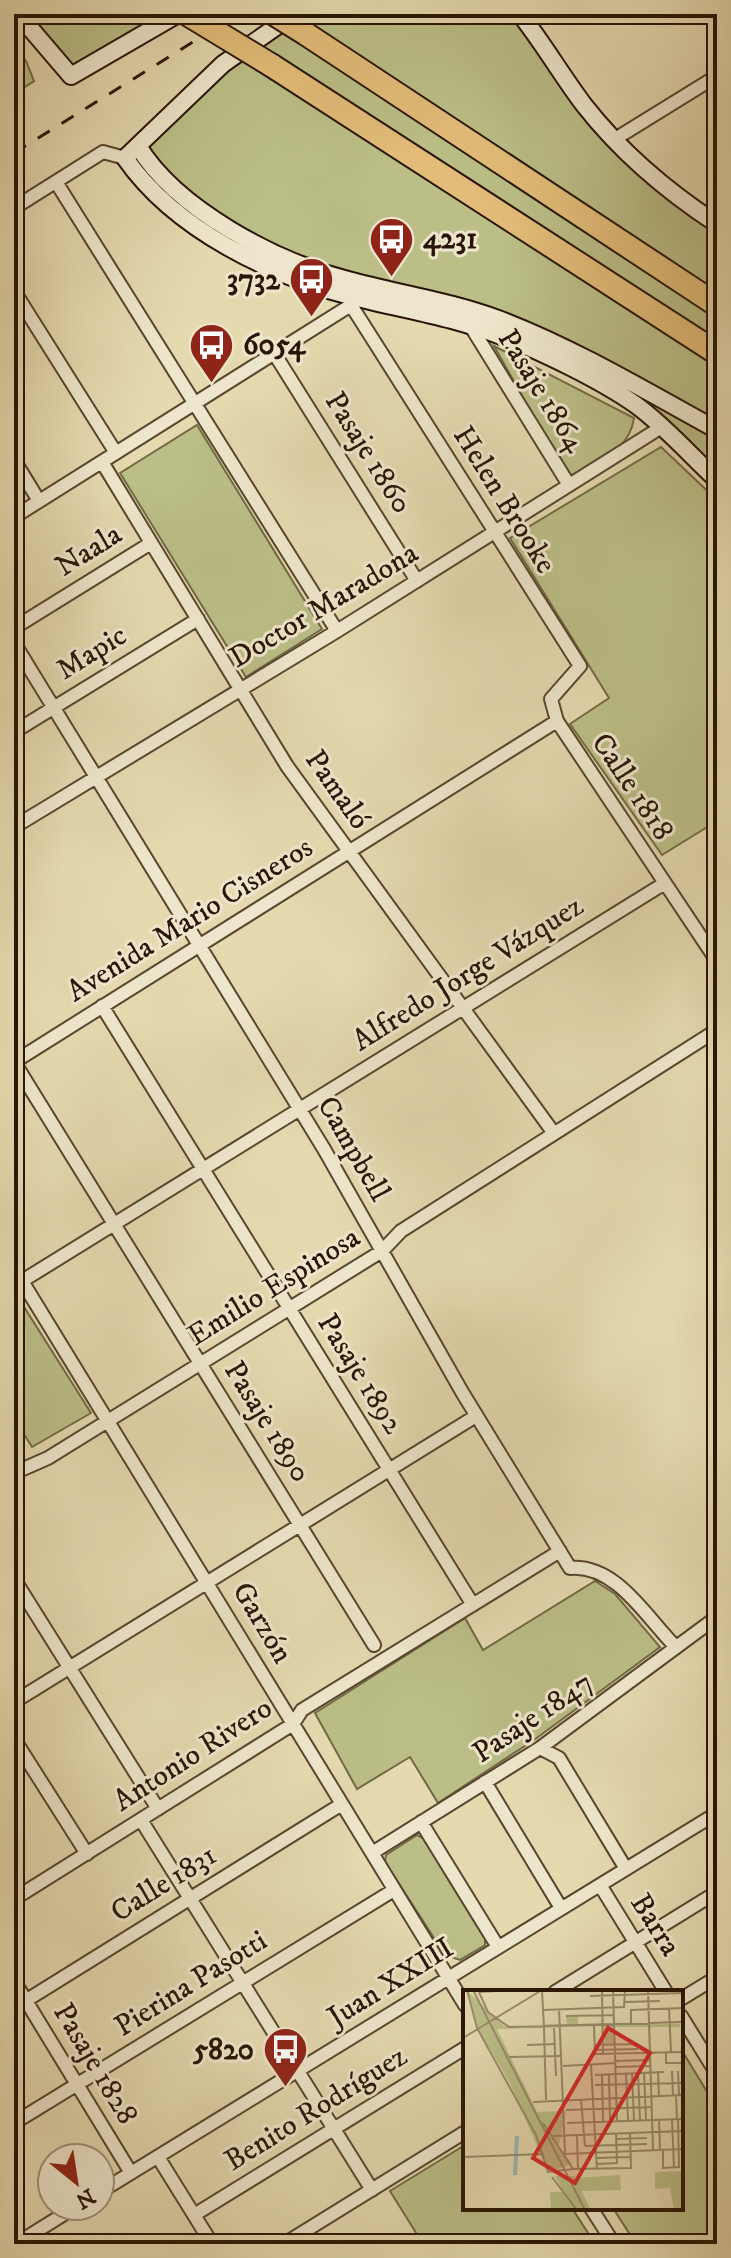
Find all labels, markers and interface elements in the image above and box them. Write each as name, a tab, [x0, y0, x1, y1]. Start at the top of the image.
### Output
bus stop icon: 4231	[368, 215, 416, 278]
place label: 4231	[423, 221, 477, 258]
bus stop icon: 3732	[287, 256, 335, 319]
place label: 3732	[227, 262, 280, 299]
bus stop icon: 6054	[188, 321, 236, 384]
street label: Pasaje 1864	[489, 323, 594, 460]
place label: 6054	[243, 327, 307, 364]
street label: Pasaje 1860	[316, 385, 420, 521]
street label: Helen Brooke	[444, 420, 564, 580]
street label: Naala	[49, 516, 129, 586]
street label: Doctor Maradona	[223, 535, 425, 677]
street label: Mapic	[50, 617, 134, 689]
street label: Calle 1818	[583, 726, 681, 848]
street label: Pamaló	[296, 743, 378, 837]
street label: Avenida Mario Cisneros	[60, 829, 320, 1011]
street label: Alfredo Jorge Vázquez	[346, 888, 590, 1060]
street label: Campbell	[308, 1090, 398, 1208]
street label: Emilio Espinosa	[181, 1219, 367, 1355]
street label: Pasaje 1892	[309, 1307, 412, 1441]
street label: Pasaje 1890	[215, 1354, 319, 1490]
street label: Garzón	[223, 1576, 301, 1671]
street label: Pasaje 1847	[466, 1664, 600, 1772]
street label: Antonio Rivero	[107, 1690, 279, 1820]
street label: Calle 1831	[104, 1837, 224, 1931]
street label: Barra	[622, 1887, 689, 1963]
street label: Pierina Pasotti	[108, 1922, 274, 2046]
street label: Juan XXIII	[319, 1930, 461, 2038]
inset map	[463, 1990, 683, 2210]
street label: Pasaje 1828	[44, 1997, 146, 2131]
bus stop icon: 5820	[261, 2026, 309, 2089]
place label: 5820	[192, 2032, 254, 2069]
street label: Benito Rodríguez	[218, 2038, 414, 2180]
north arrow	[36, 2142, 116, 2222]
text: N	[71, 2182, 100, 2214]

